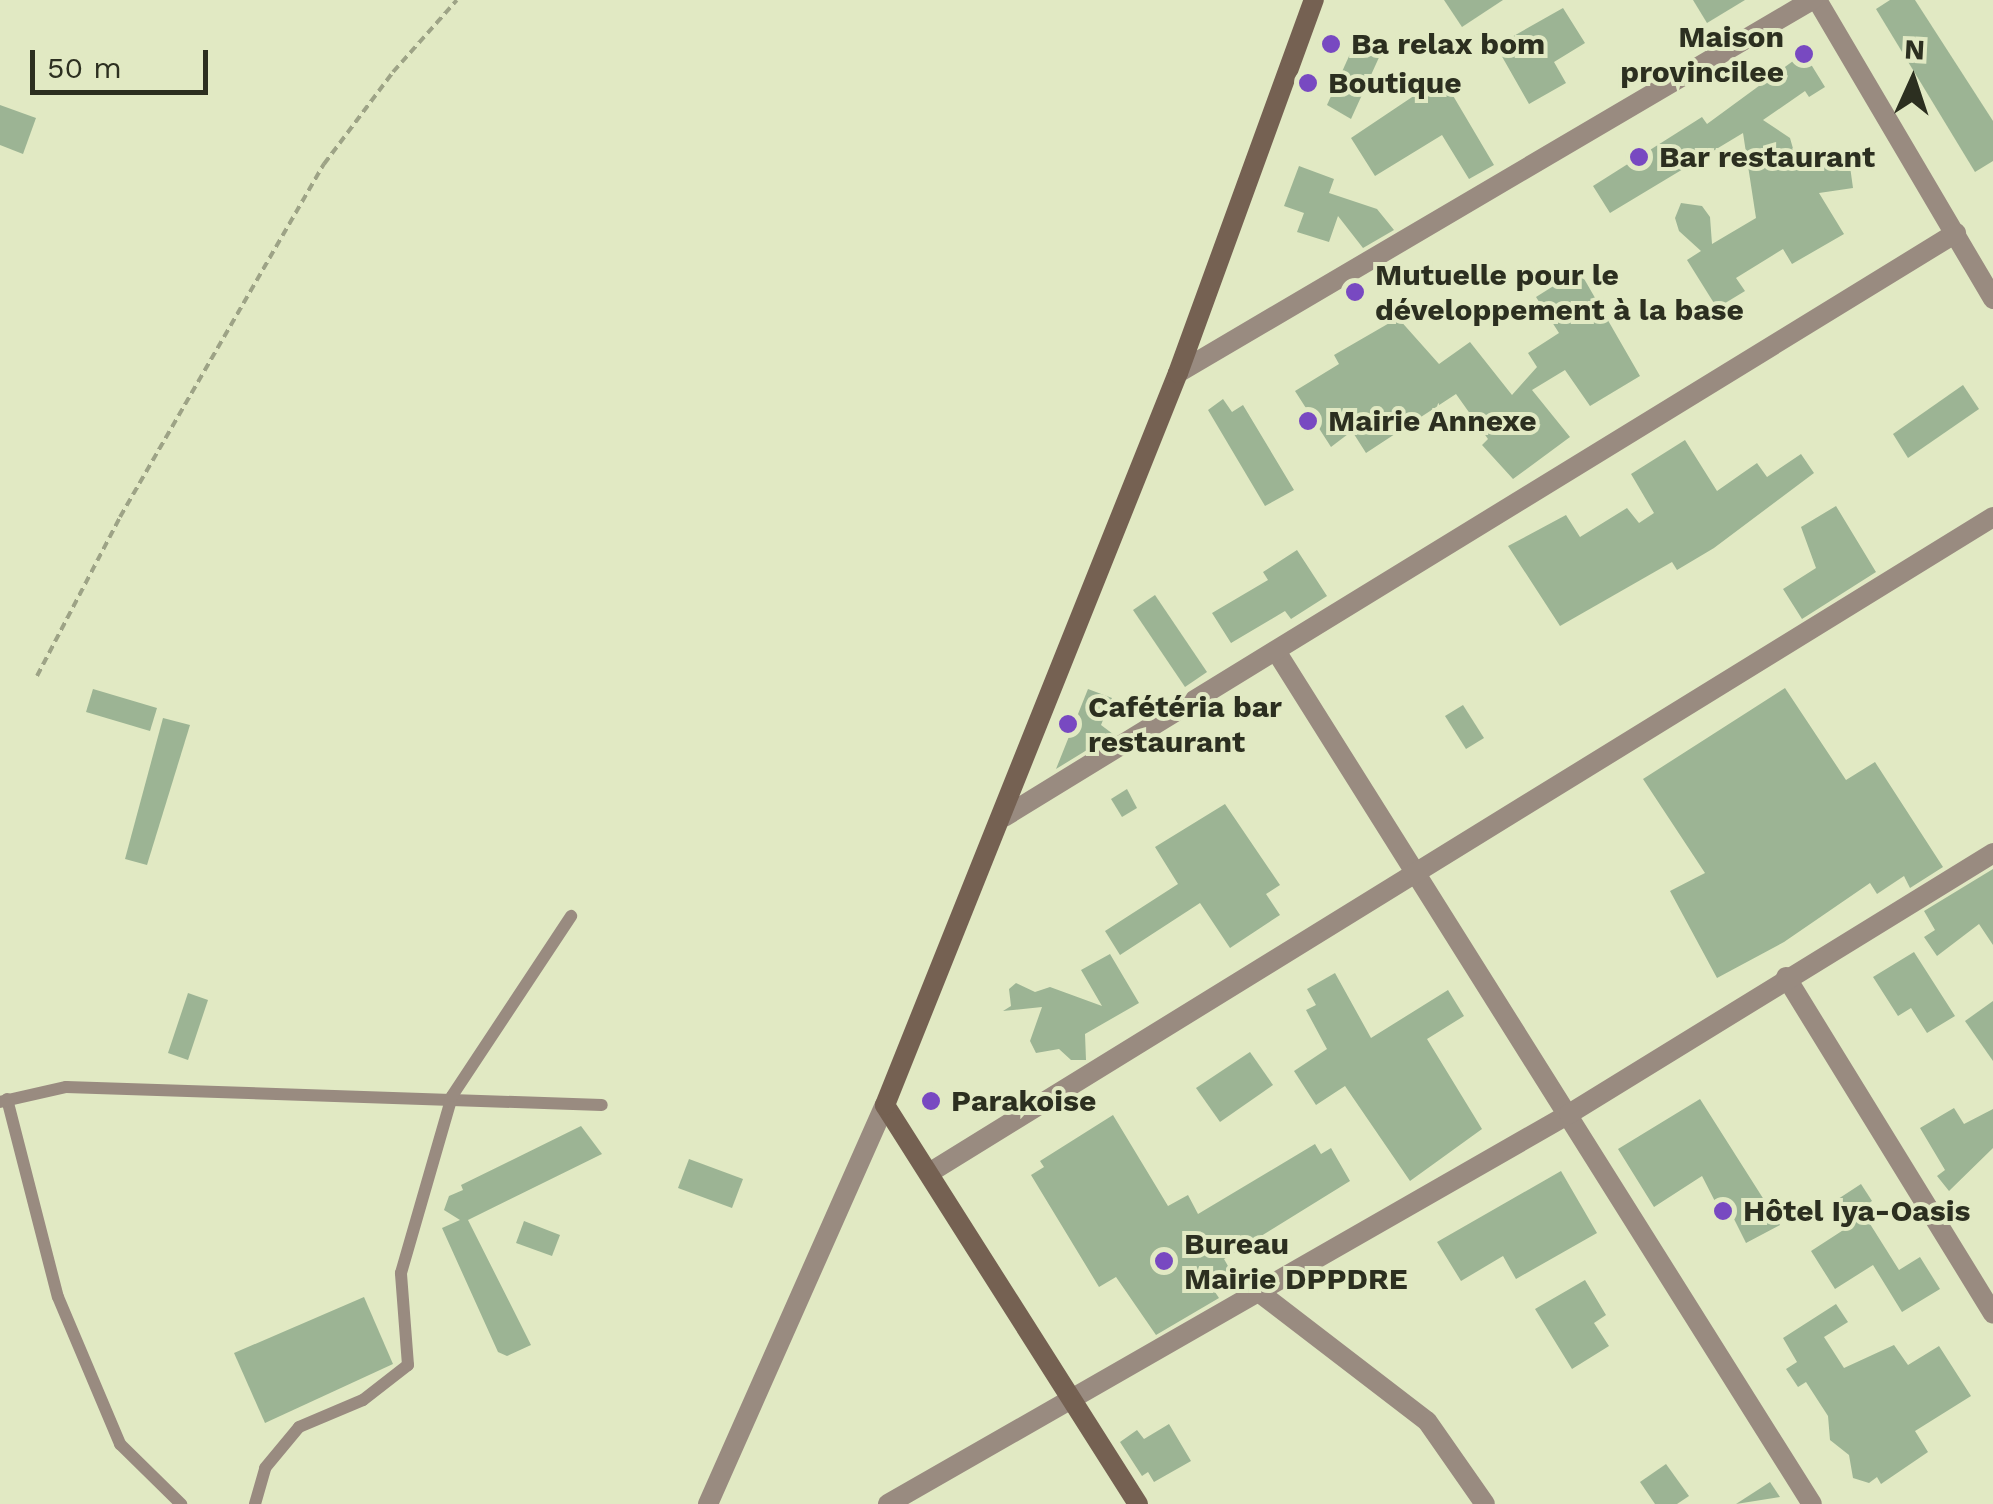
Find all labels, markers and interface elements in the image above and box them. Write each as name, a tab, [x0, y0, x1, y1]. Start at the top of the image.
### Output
place label: Maison provincilee	[1620, 19, 1784, 90]
place label: Ba relax bom	[1351, 26, 1546, 62]
scale bar	[35, 30, 212, 92]
north arrow	[1863, 30, 1963, 130]
marker: Ba relax bom	[1320, 33, 1342, 55]
text: N	[1903, 33, 1926, 67]
marker: Maison provincilee	[1793, 43, 1815, 65]
text: 50 m	[47, 50, 122, 85]
place label: Boutique	[1328, 65, 1462, 101]
marker: Boutique	[1297, 72, 1319, 94]
place label: Bar restaurant	[1659, 139, 1875, 175]
marker: Bar restaurant	[1628, 146, 1650, 168]
place label: Mutuelle pour le développement à la base	[1375, 257, 1744, 328]
marker: Mutuelle pour le développement à la base	[1344, 281, 1366, 303]
place label: Mairie Annexe	[1328, 403, 1537, 439]
marker: Mairie Annexe	[1297, 410, 1319, 432]
place label: Cafétéria bar restaurant	[1088, 689, 1282, 760]
marker: Cafétéria bar restaurant	[1057, 713, 1079, 735]
place label: Parakoise	[951, 1083, 1096, 1119]
marker: Parakoise	[920, 1090, 942, 1112]
place label: Hôtel Iya-Oasis	[1743, 1193, 1971, 1229]
marker: Hôtel Iya-Oasis	[1712, 1200, 1734, 1222]
place label: Bureau Mairie DPPDRE	[1184, 1226, 1408, 1296]
marker: Bureau Mairie DPPDRE	[1153, 1250, 1175, 1272]

